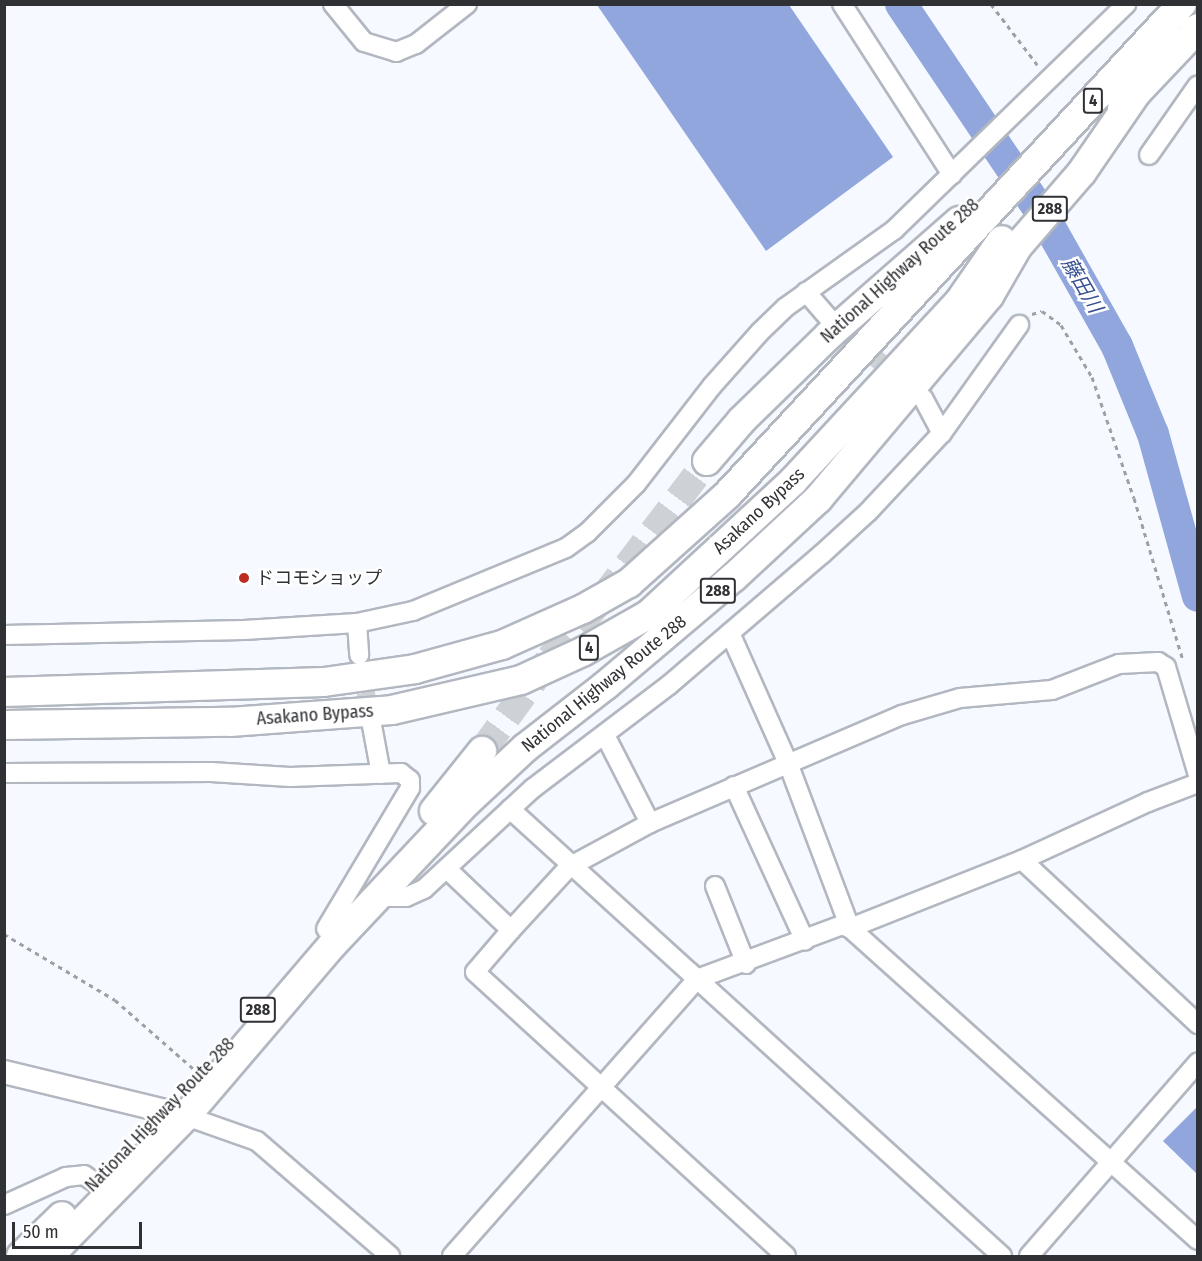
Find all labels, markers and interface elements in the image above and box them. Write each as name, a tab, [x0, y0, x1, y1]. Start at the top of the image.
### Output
road number: 4	[1082, 88, 1104, 114]
street label: National Highway Route 288	[816, 194, 984, 348]
road number: 288	[1030, 196, 1070, 222]
water label: 藤田川	[1057, 253, 1107, 317]
street label: Asakano Bypass	[709, 463, 809, 559]
place label: ドコモショップ	[256, 567, 382, 589]
marker: ドコモショップ	[237, 571, 251, 585]
road number: 288	[698, 578, 738, 604]
street label: National Highway Route 288	[517, 611, 691, 757]
road number: 4	[578, 635, 600, 661]
street label: Asakano Bypass	[256, 700, 374, 730]
road number: 288	[238, 997, 278, 1023]
street label: National Highway Route 288	[81, 1034, 239, 1196]
scale bar	[15, 1210, 146, 1248]
text: 50 m	[23, 1221, 59, 1243]

